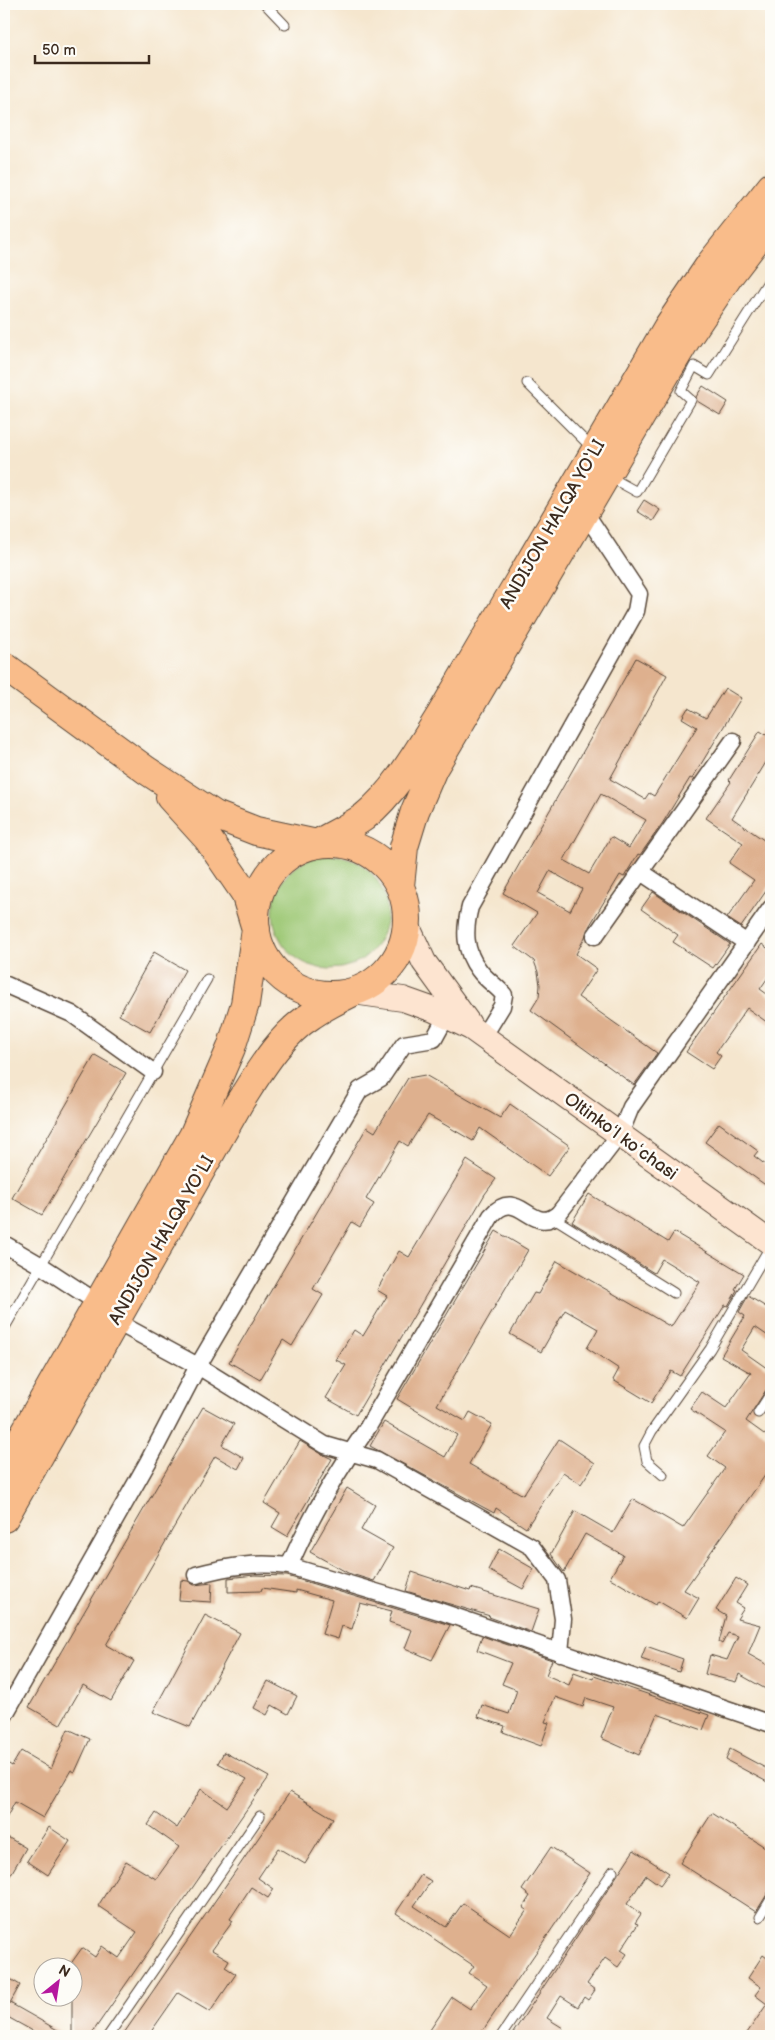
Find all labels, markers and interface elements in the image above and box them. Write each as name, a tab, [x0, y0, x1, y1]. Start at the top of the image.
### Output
scale bar	[35, 32, 149, 64]
text: 50 m	[42, 41, 76, 60]
street label: ANDIJON HALQA YO‘LI	[495, 436, 609, 612]
street label: Oltinkoʻl koʻchasi	[560, 1088, 681, 1185]
street label: ANDIJON HALQA YO‘LI	[104, 1152, 218, 1328]
north arrow	[32, 1958, 82, 2008]
text: N	[55, 1961, 73, 1981]

